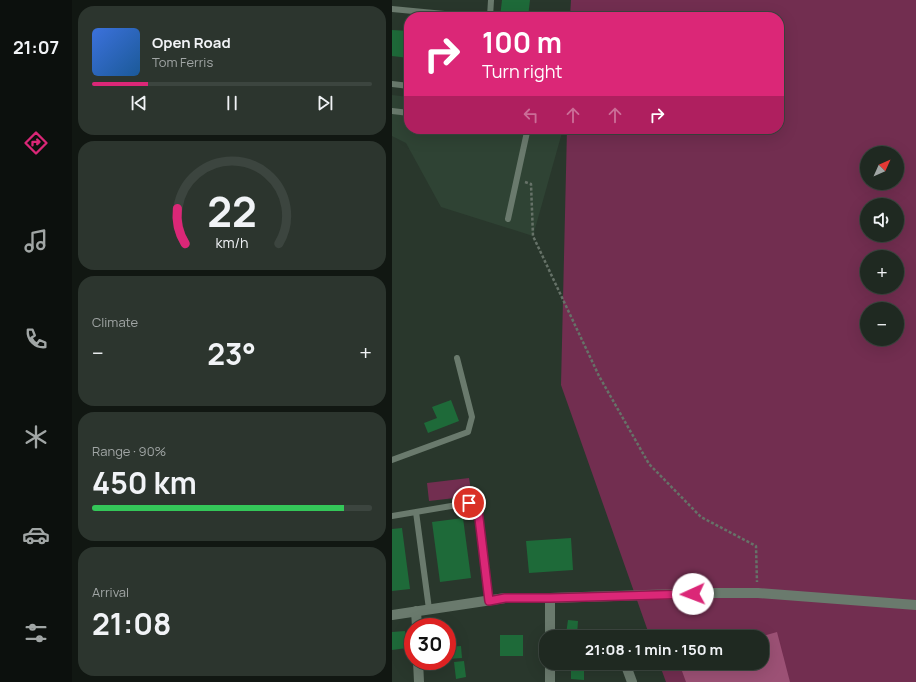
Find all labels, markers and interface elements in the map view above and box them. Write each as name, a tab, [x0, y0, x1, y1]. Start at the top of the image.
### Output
text: 100 m	[482, 23, 562, 61]
icon: right	[416, 28, 468, 80]
text: Open Road	[152, 32, 231, 53]
text: 21:07	[13, 35, 59, 59]
text: Tom Ferris	[152, 53, 213, 71]
text: Turn right	[482, 59, 563, 83]
icon: previous	[128, 92, 150, 114]
icon: pause	[221, 92, 243, 114]
icon: next	[314, 92, 336, 114]
icon: left	[520, 104, 542, 126]
icon: ahead	[562, 104, 584, 126]
icon: ahead	[604, 104, 626, 126]
icon: right	[646, 104, 668, 126]
icon: directions	[22, 129, 50, 157]
north arrow	[860, 146, 904, 190]
map controls	[860, 146, 904, 346]
text: 22	[207, 183, 257, 239]
button: sound	[860, 198, 904, 242]
icon: music	[22, 227, 50, 255]
text: km/h	[215, 232, 249, 251]
button: +	[860, 250, 904, 294]
button: −	[860, 302, 904, 346]
text: Climate	[92, 313, 138, 331]
icon: phone	[22, 325, 50, 353]
text: 23°	[207, 333, 256, 374]
text: −	[92, 338, 104, 368]
text: +	[359, 338, 372, 368]
icon: climate	[22, 423, 50, 451]
text: Range · 90%	[92, 442, 166, 460]
text: 450 km	[92, 462, 197, 503]
pin	[452, 486, 486, 520]
icon: arrive	[458, 492, 480, 514]
icon: car	[22, 521, 50, 549]
position arrow	[672, 573, 714, 615]
text: Arrival	[92, 583, 129, 601]
text: 21:08	[92, 603, 171, 644]
speed limit sign: 30	[404, 618, 456, 670]
icon: filters	[22, 619, 50, 647]
text: 21:08 · 1 min · 150 m	[585, 639, 723, 660]

